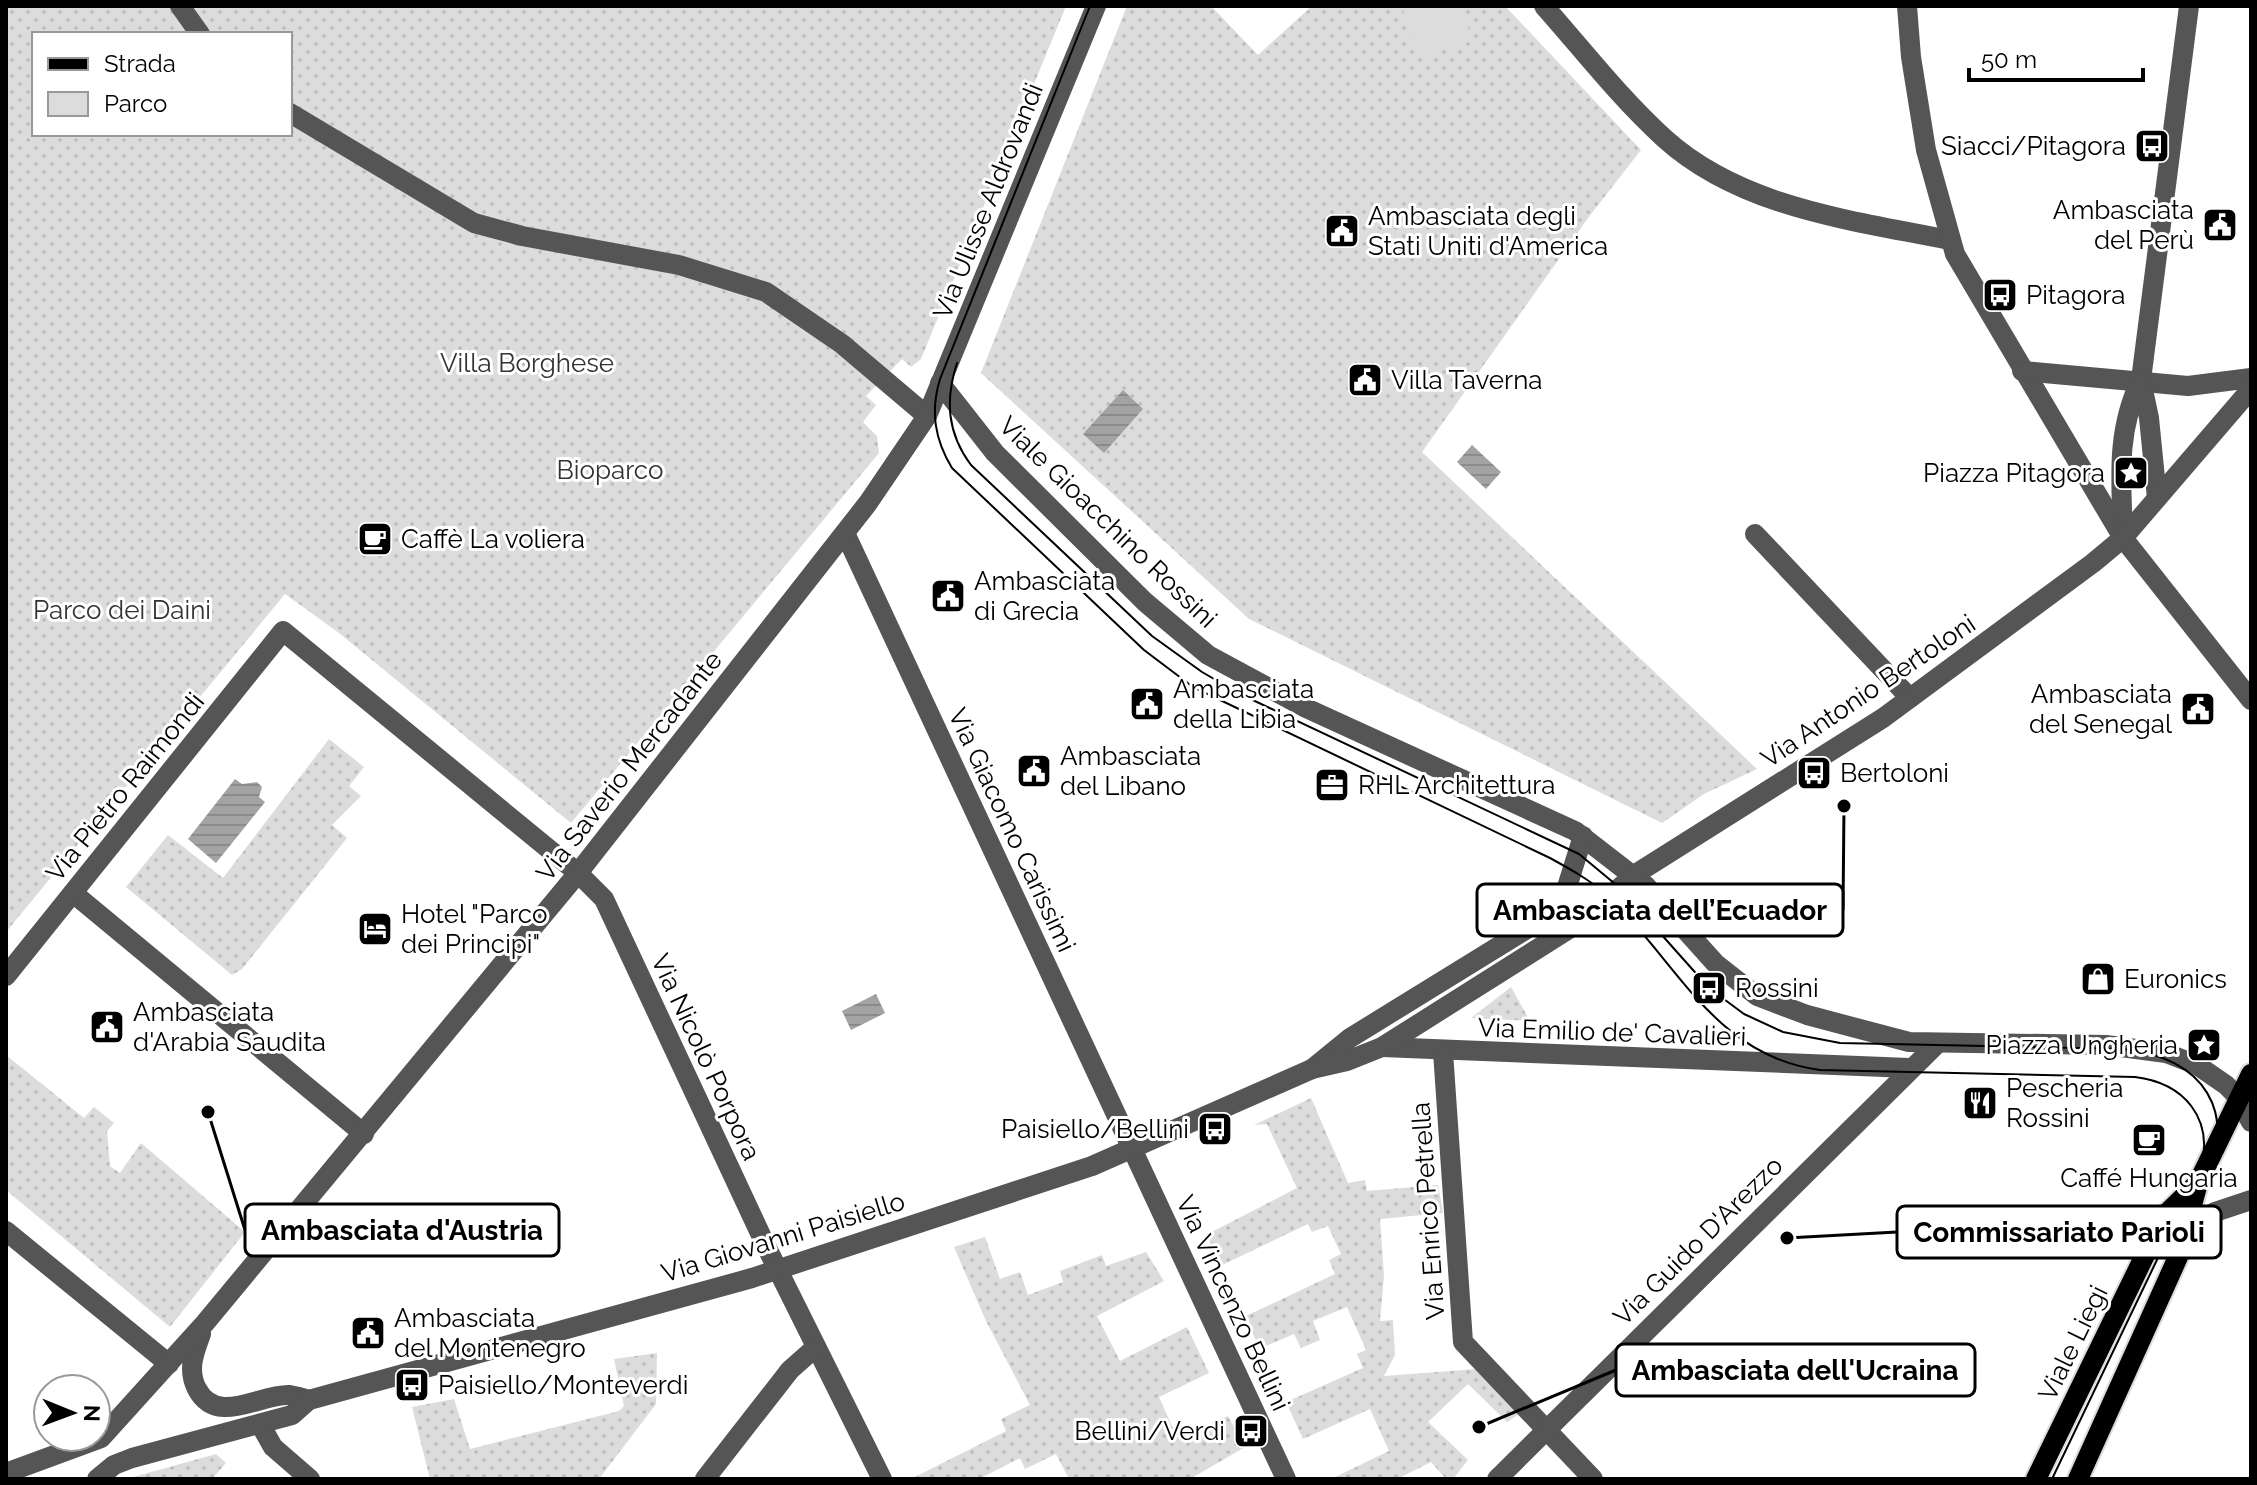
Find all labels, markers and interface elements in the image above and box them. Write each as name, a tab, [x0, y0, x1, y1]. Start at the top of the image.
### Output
legend	[32, 32, 292, 136]
scale bar	[1969, 32, 2143, 82]
text: 50 m	[1981, 45, 2037, 74]
text: Strada	[104, 49, 176, 78]
street label: Via Ulisse Aldrovandi	[927, 79, 1049, 323]
text: Parco	[104, 89, 167, 118]
bus stop icon: Siacci/Pitagora	[2133, 127, 2171, 165]
place label: Siacci/Pitagora	[1941, 131, 2126, 161]
place label: Ambasciata del Perù	[2053, 195, 2194, 255]
place label: Ambasciata degli Stati Uniti d'America	[1368, 201, 1608, 261]
public building icon: Ambasciata del Perù	[2201, 206, 2239, 244]
public building icon: Ambasciata degli Stati Uniti d'America	[1323, 212, 1361, 250]
bus stop icon: Pitagora	[1981, 276, 2019, 314]
place label: Pitagora	[2026, 280, 2126, 310]
park label: Villa Borghese	[440, 348, 614, 378]
public building icon: Villa Taverna	[1346, 361, 1384, 399]
place label: Villa Taverna	[1391, 365, 1543, 395]
street label: Viale Gioacchino Rossini	[993, 410, 1223, 634]
place icon: Piazza Pitagora	[2112, 454, 2150, 492]
park label: Bioparco	[557, 455, 664, 485]
place label: Piazza Pitagora	[1923, 458, 2105, 488]
cafe icon: Caffè La voliera	[356, 520, 394, 558]
place label: Caffè La voliera	[401, 524, 585, 554]
place label: Ambasciata di Grecia	[974, 566, 1115, 626]
public building icon: Ambasciata di Grecia	[929, 577, 967, 615]
park label: Parco dei Daini	[33, 595, 211, 625]
street label: Via Antonio Bertoloni	[1755, 607, 1981, 775]
street label: Via Saverio Mercadante	[530, 645, 728, 887]
place label: Ambasciata della Libia	[1173, 674, 1314, 734]
place label: Ambasciata del Senegal	[2029, 679, 2173, 739]
public building icon: Ambasciata della Libia	[1128, 685, 1166, 723]
street label: Via Pietro Raimondi	[40, 687, 210, 887]
public building icon: Ambasciata del Senegal	[2179, 690, 2217, 728]
street label: Via Giacomo Carissimi	[942, 703, 1082, 957]
place label: Ambasciata del Libano	[1060, 741, 1201, 801]
public building icon: Ambasciata del Libano	[1015, 752, 1053, 790]
bus stop icon: Bertoloni	[1795, 754, 1833, 792]
place label: Bertoloni	[1840, 757, 1949, 789]
office icon: RHL Architettura	[1313, 766, 1351, 804]
place label: RHL Architettura	[1358, 770, 1556, 800]
callout: Ambasciata dell’Ecuador	[1477, 884, 1843, 936]
text: Ambasciata dell’Ecuador	[1493, 894, 1827, 927]
place label: Hotel "Parco dei Principi"	[401, 899, 547, 959]
hotel icon: Hotel "Parco dei Principi"	[356, 910, 394, 948]
street label: Via Nicolò Porpora	[645, 949, 767, 1165]
shop icon: Euronics	[2079, 960, 2117, 998]
place label: Euronics	[2124, 964, 2227, 994]
bus stop icon: Rossini	[1690, 969, 1728, 1007]
place label: Rossini	[1735, 973, 1819, 1003]
place label: Ambasciata d'Arabia Saudita	[133, 997, 326, 1057]
public building icon: Ambasciata d'Arabia Saudita	[88, 1008, 126, 1046]
street label: Via Emilio de' Cavalieri	[1477, 1012, 1747, 1052]
place icon: Piazza Ungheria	[2185, 1026, 2223, 1064]
place label: Piazza Ungheria	[1986, 1030, 2178, 1060]
place label: Pescheria Rossini	[2006, 1073, 2123, 1133]
restaurant icon: Pescheria Rossini	[1961, 1084, 1999, 1122]
street label: Via Enrico Petrella	[1405, 1101, 1451, 1321]
bus stop icon: Paisiello/Bellini	[1196, 1110, 1234, 1148]
place label: Paisiello/Bellini	[1001, 1114, 1189, 1144]
cafe icon: Caffé Hungaria	[2130, 1121, 2168, 1159]
street label: Via Guido D'Arezzo	[1607, 1150, 1789, 1332]
place label: Caffé Hungaria	[2060, 1163, 2238, 1193]
street label: Via Giovanni Paisiello	[658, 1186, 908, 1288]
street label: Via Vincenzo Bellini	[1170, 1191, 1296, 1415]
callout: Ambasciata d'Austria	[245, 1204, 559, 1256]
callout: Commissariato Parioli	[1897, 1206, 2221, 1258]
text: Ambasciata d'Austria	[261, 1214, 543, 1247]
text: Commissariato Parioli	[1913, 1216, 2205, 1249]
street label: Viale Liegi	[2032, 1281, 2114, 1405]
place label: Ambasciata del Montenegro	[394, 1303, 586, 1363]
public building icon: Ambasciata del Montenegro	[349, 1314, 387, 1352]
callout: Ambasciata dell'Ucraina	[1616, 1344, 1975, 1396]
text: Ambasciata dell'Ucraina	[1631, 1354, 1959, 1387]
bus stop icon: Paisiello/Monteverdi	[393, 1366, 431, 1404]
place label: Paisiello/Monteverdi	[438, 1370, 688, 1400]
north arrow	[32, 1373, 112, 1453]
text: N	[79, 1405, 105, 1422]
bus stop icon: Bellini/Verdi	[1232, 1412, 1270, 1450]
place label: Bellini/Verdi	[1074, 1416, 1225, 1446]

